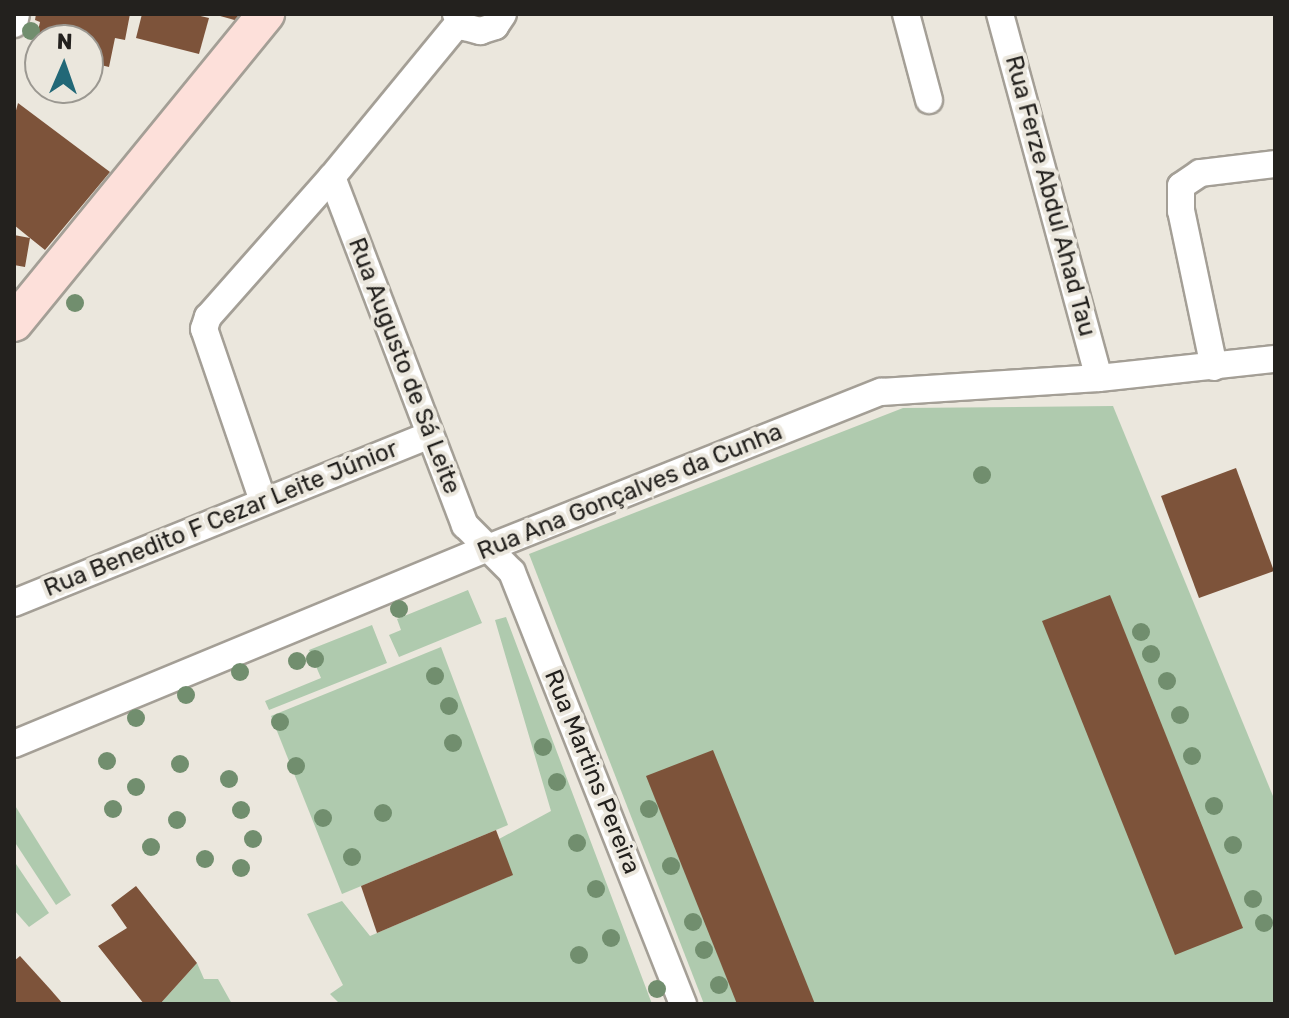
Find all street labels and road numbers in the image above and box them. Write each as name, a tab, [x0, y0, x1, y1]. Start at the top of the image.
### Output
street label: Rua Ferze Abdul Ahad Tau	[998, 52, 1102, 340]
street label: Rua Augusto de Sá Leite	[342, 234, 466, 498]
street label: Rua Ana Gonçalves da Cunha	[473, 417, 787, 567]
street label: Rua Benedito F Cezar Leite Júnior	[40, 435, 402, 603]
street label: Rua Martins Pereira	[538, 666, 646, 878]

